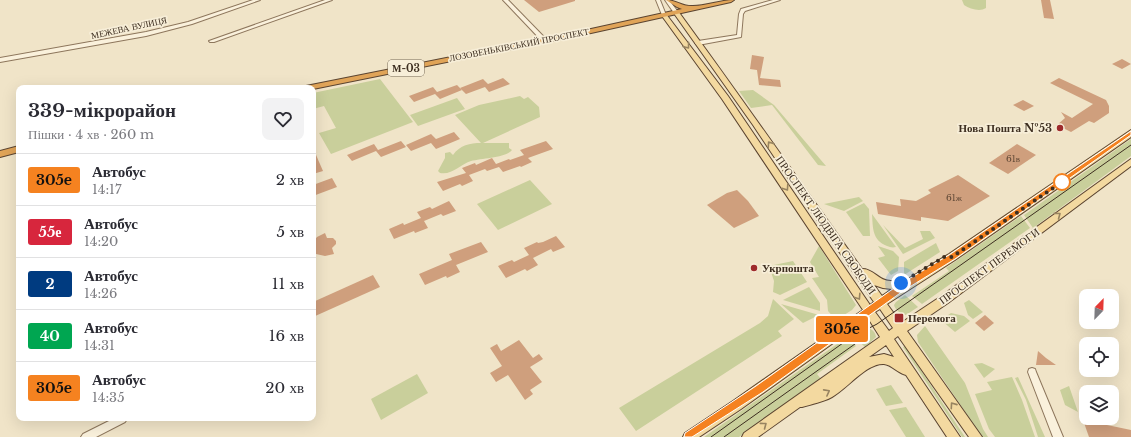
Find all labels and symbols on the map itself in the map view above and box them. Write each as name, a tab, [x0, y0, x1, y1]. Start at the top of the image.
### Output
street label: МЕЖЕВА ВУЛИЦЯ	[90, 14, 168, 41]
street label: ЛОЗОВЕНЬКІВСЬКИЙ ПРОСПЕКТ	[448, 25, 590, 63]
one-way arrow	[682, 42, 689, 49]
road number: М-03	[388, 60, 424, 76]
place label: Нова Пошта №53	[958, 121, 1052, 135]
marker: Нова Пошта №53	[1055, 123, 1065, 133]
one-way arrow	[768, 142, 775, 149]
street label: ПРОСПЕКТ ЛЮДВІГА СВОБОДИ	[773, 153, 879, 297]
house number: 61в	[1006, 153, 1020, 164]
unlabelled marker	[1053, 173, 1071, 191]
one-way arrow	[781, 184, 788, 191]
house number: 61ж	[946, 192, 963, 203]
one-way arrow	[1054, 213, 1061, 220]
street label: ПРОСПЕКТ ПЕРЕМОГИ	[936, 225, 1042, 307]
place label: Укрпошта	[762, 261, 814, 275]
marker: Укрпошта	[749, 263, 759, 273]
your location	[891, 273, 911, 293]
north arrow	[1079, 289, 1119, 329]
one-way arrow	[853, 292, 860, 299]
place label: Перемога	[908, 311, 956, 325]
marker: Перемога	[893, 312, 905, 324]
line badge: 305e	[814, 316, 870, 342]
one-way arrow	[823, 389, 830, 397]
one-way arrow	[950, 402, 958, 409]
one-way arrow	[760, 423, 767, 430]

